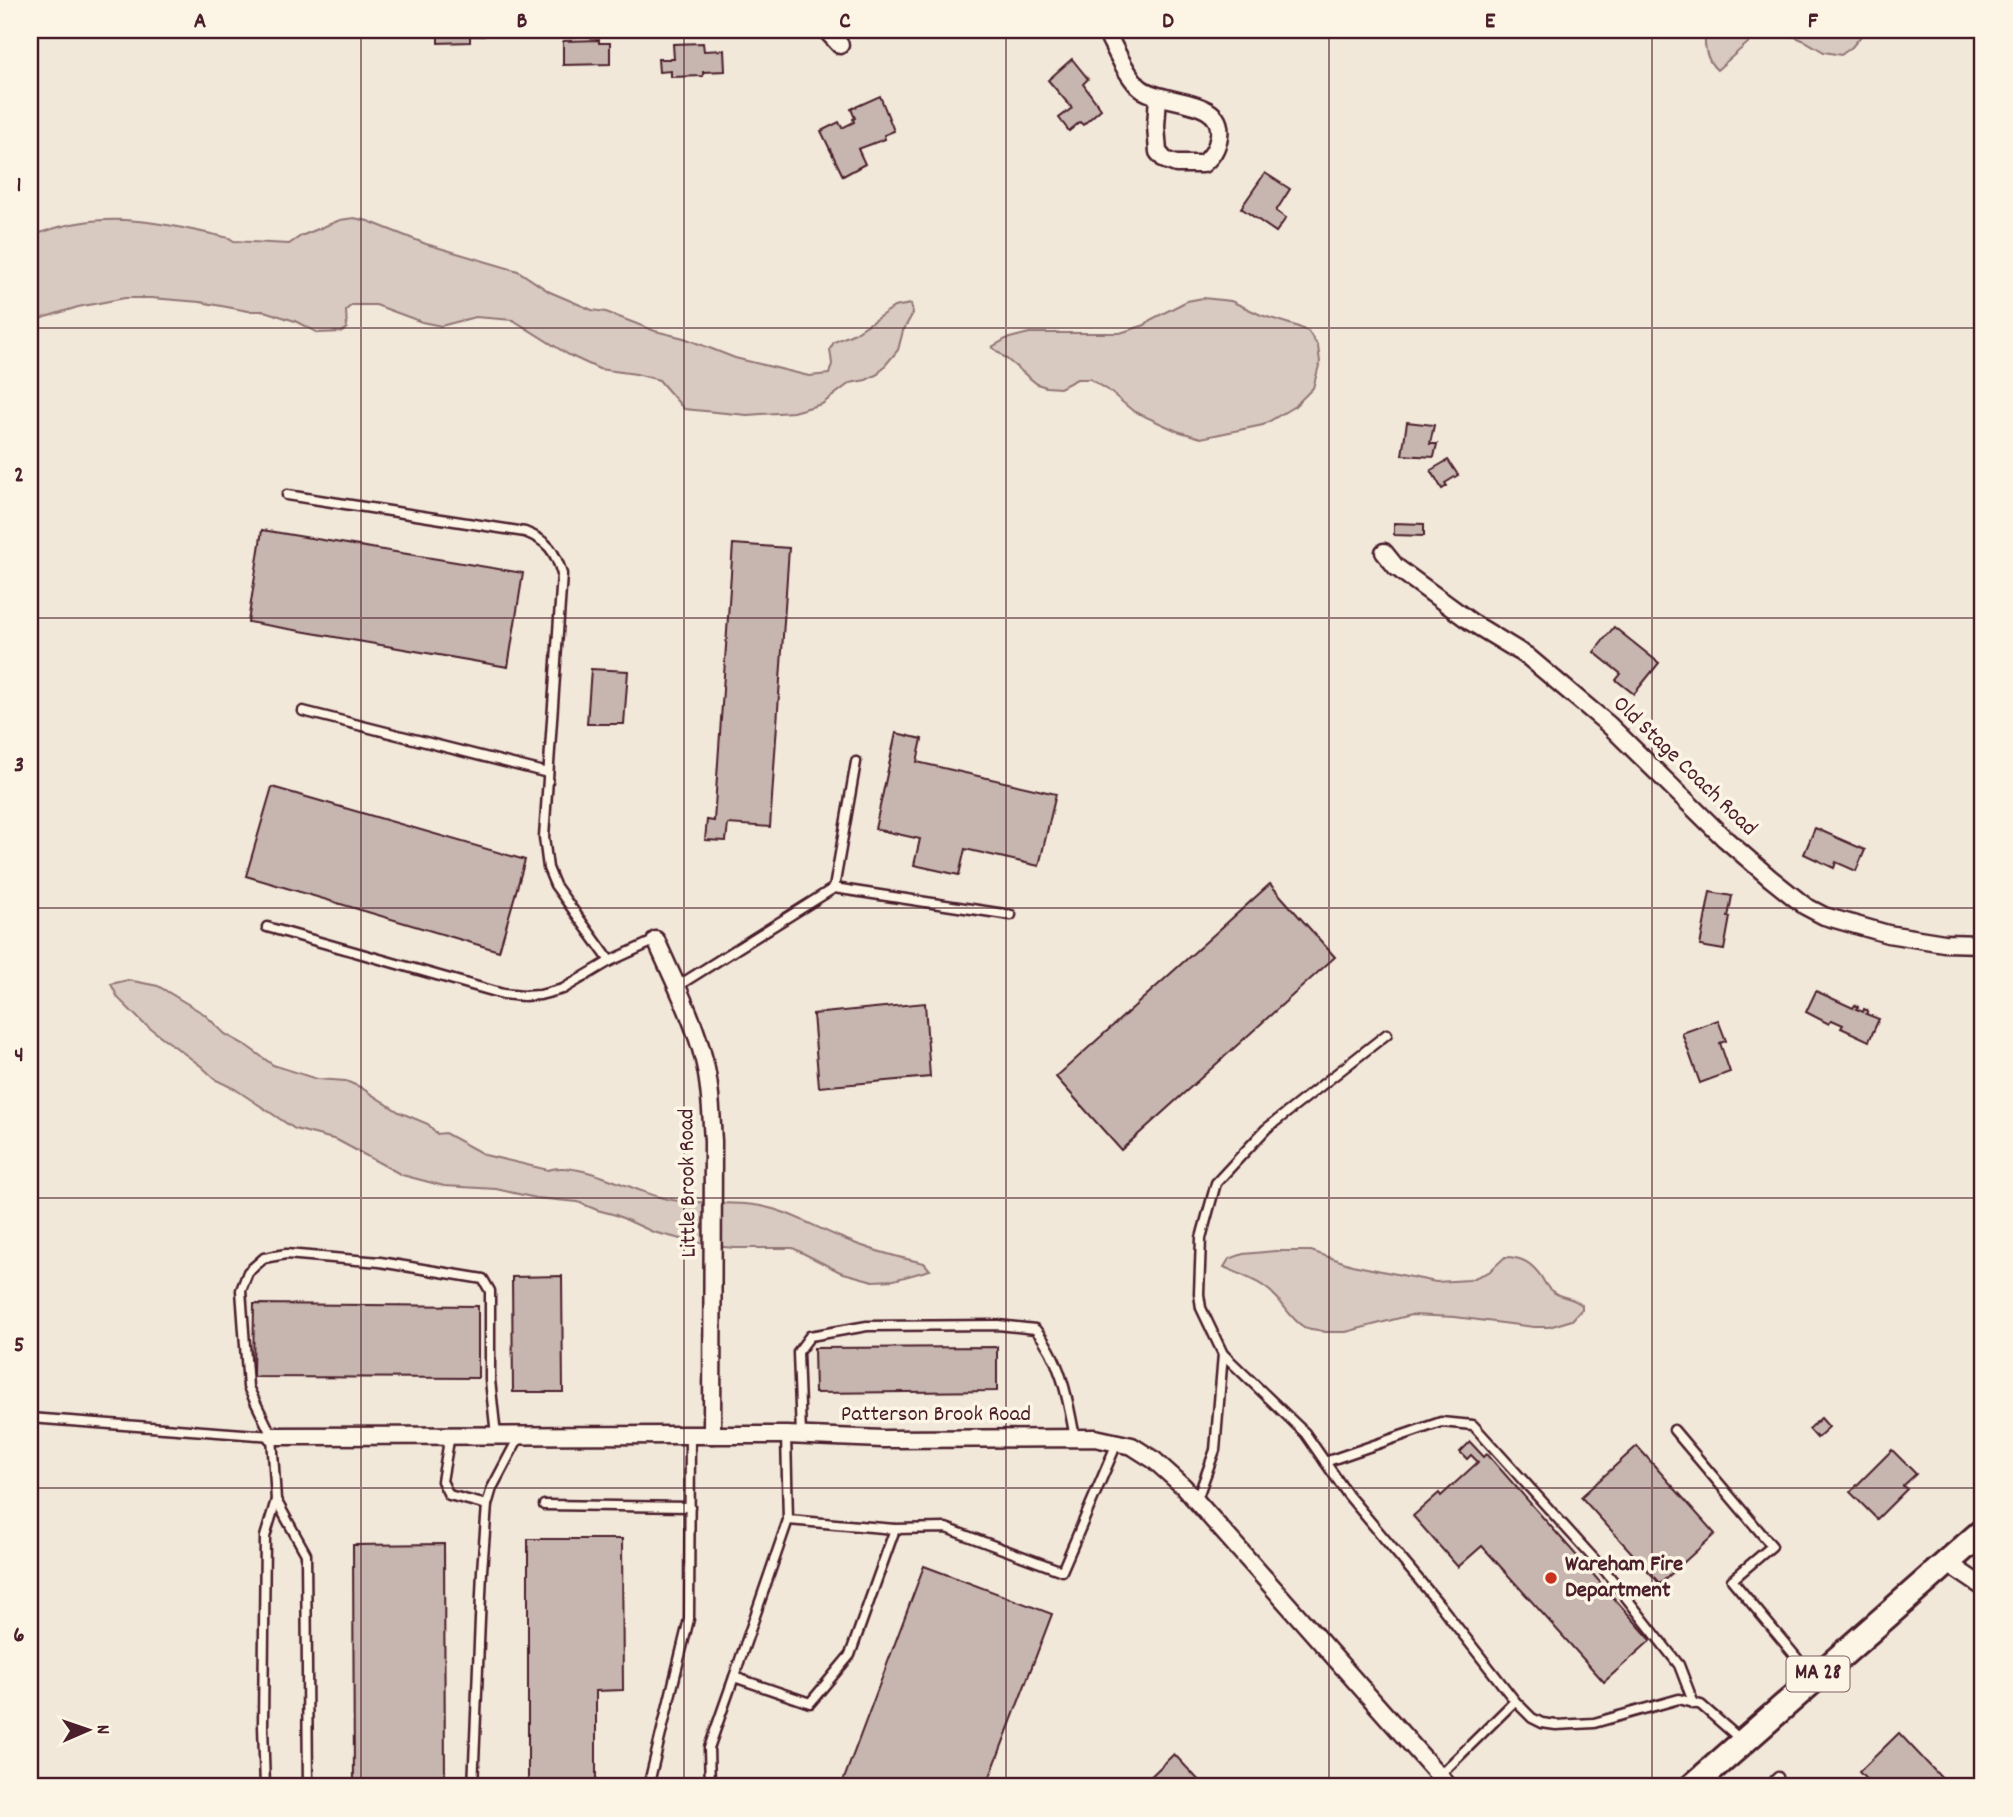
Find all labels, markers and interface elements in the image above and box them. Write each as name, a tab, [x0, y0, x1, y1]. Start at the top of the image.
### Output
text: A	[194, 6, 206, 39]
text: B	[517, 6, 528, 39]
text: C	[839, 6, 851, 39]
text: D	[1162, 6, 1174, 39]
text: E	[1485, 6, 1496, 39]
text: F	[1808, 6, 1819, 39]
text: 1	[16, 170, 22, 203]
text: 2	[14, 460, 24, 493]
street label: Old Stage Coach Road	[1604, 689, 1764, 845]
text: 3	[14, 750, 24, 783]
text: 4	[14, 1040, 24, 1073]
street label: Little Brook Road	[671, 1108, 707, 1258]
text: 5	[14, 1330, 24, 1363]
street label: Patterson Brook Road	[841, 1399, 1031, 1432]
place label: Wareham Fire Department	[1565, 1549, 1683, 1608]
marker: Wareham Fire Department	[1543, 1570, 1559, 1586]
text: 6	[13, 1620, 25, 1653]
road number: MA 28	[1786, 1656, 1850, 1692]
north arrow	[52, 1694, 122, 1764]
text: N	[88, 1724, 115, 1735]

